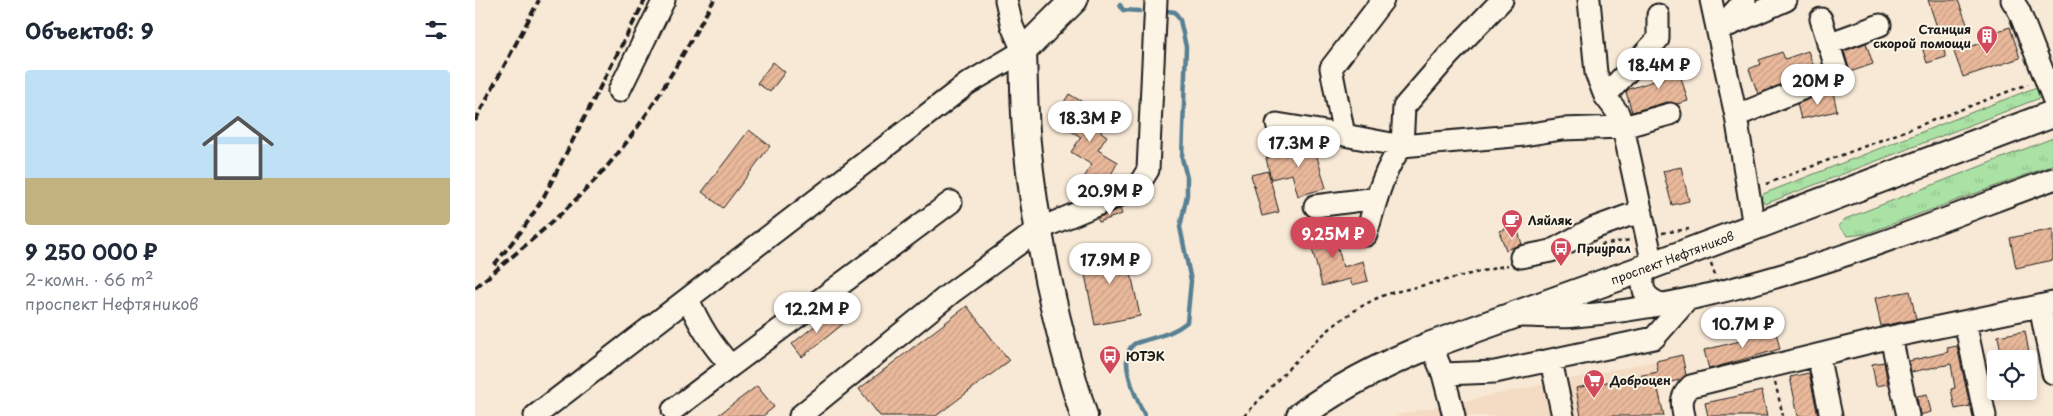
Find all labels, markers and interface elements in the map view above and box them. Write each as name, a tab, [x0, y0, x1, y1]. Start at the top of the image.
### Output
text: Объектов: 9	[25, 14, 154, 46]
icon: filters	[422, 16, 450, 44]
place label: Станция скорой помощи	[1873, 20, 1971, 52]
building icon: Станция скорой помощи	[1975, 24, 1999, 55]
pin: 18.4M ₽	[1613, 48, 1705, 90]
text: 18.4M ₽	[1628, 52, 1690, 76]
pin: 20M ₽	[1783, 64, 1853, 106]
text: 20M ₽	[1792, 68, 1844, 92]
pin: 18.3M ₽	[1044, 100, 1136, 143]
icon: home	[193, 103, 283, 193]
text: 18.3M ₽	[1059, 105, 1121, 129]
pin: 17.3M ₽	[1253, 126, 1345, 168]
text: 17.3M ₽	[1268, 130, 1330, 154]
pin: 20.9M ₽	[1064, 174, 1156, 216]
text: 20.9M ₽	[1077, 178, 1143, 202]
cafe icon: Ляйляк	[1500, 208, 1524, 239]
place label: Ляйляк	[1528, 211, 1573, 229]
pin: 9.25M ₽	[1287, 216, 1379, 259]
text: 9.25M ₽	[1302, 221, 1364, 245]
street label: проспект Нефтяников	[1608, 226, 1736, 289]
text: 9 250 000 ₽	[25, 235, 158, 267]
bus stop icon: Приурал	[1549, 236, 1573, 267]
place label: Приурал	[1577, 239, 1631, 257]
pin: 17.9M ₽	[1064, 242, 1156, 285]
text: 17.9M ₽	[1080, 247, 1140, 271]
text: 2-комн. · 66 m²	[25, 267, 154, 291]
text: проспект Нефтяников	[25, 291, 199, 315]
pin: 12.2M ₽	[771, 292, 863, 334]
text: 12.2M ₽	[785, 296, 849, 320]
pin: 10.7M ₽	[1697, 306, 1789, 349]
text: 10.7M ₽	[1712, 311, 1774, 335]
bus stop icon: ЮТЭК	[1098, 344, 1122, 375]
place label: ЮТЭК	[1126, 347, 1165, 365]
map controls	[1987, 350, 2037, 400]
button: locate	[1987, 350, 2037, 400]
supermarket icon: Доброцен	[1582, 368, 1606, 399]
place label: Доброцен	[1609, 371, 1671, 389]

